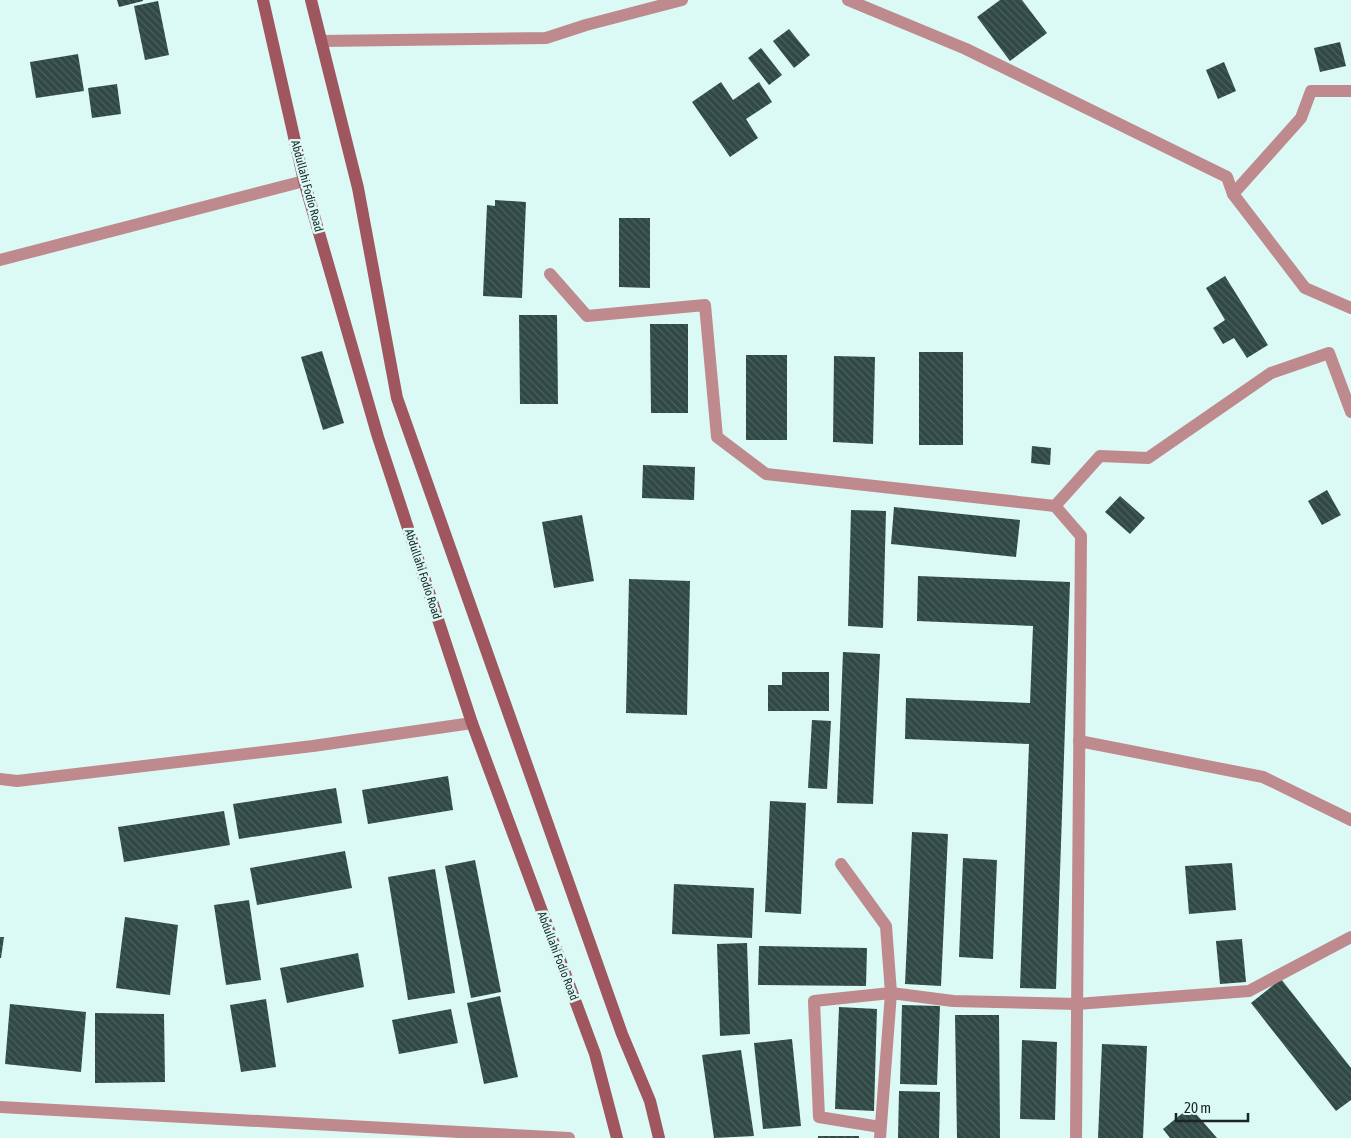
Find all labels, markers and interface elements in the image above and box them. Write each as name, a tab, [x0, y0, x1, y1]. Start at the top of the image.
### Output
street label: Abdullahi Fodio Road	[288, 139, 326, 233]
street label: Abdullahi Fodio Road	[402, 527, 444, 621]
street label: Abdullahi Fodio Road	[535, 910, 581, 1002]
scale bar	[1176, 1090, 1248, 1122]
text: 20 m	[1184, 1099, 1211, 1116]

